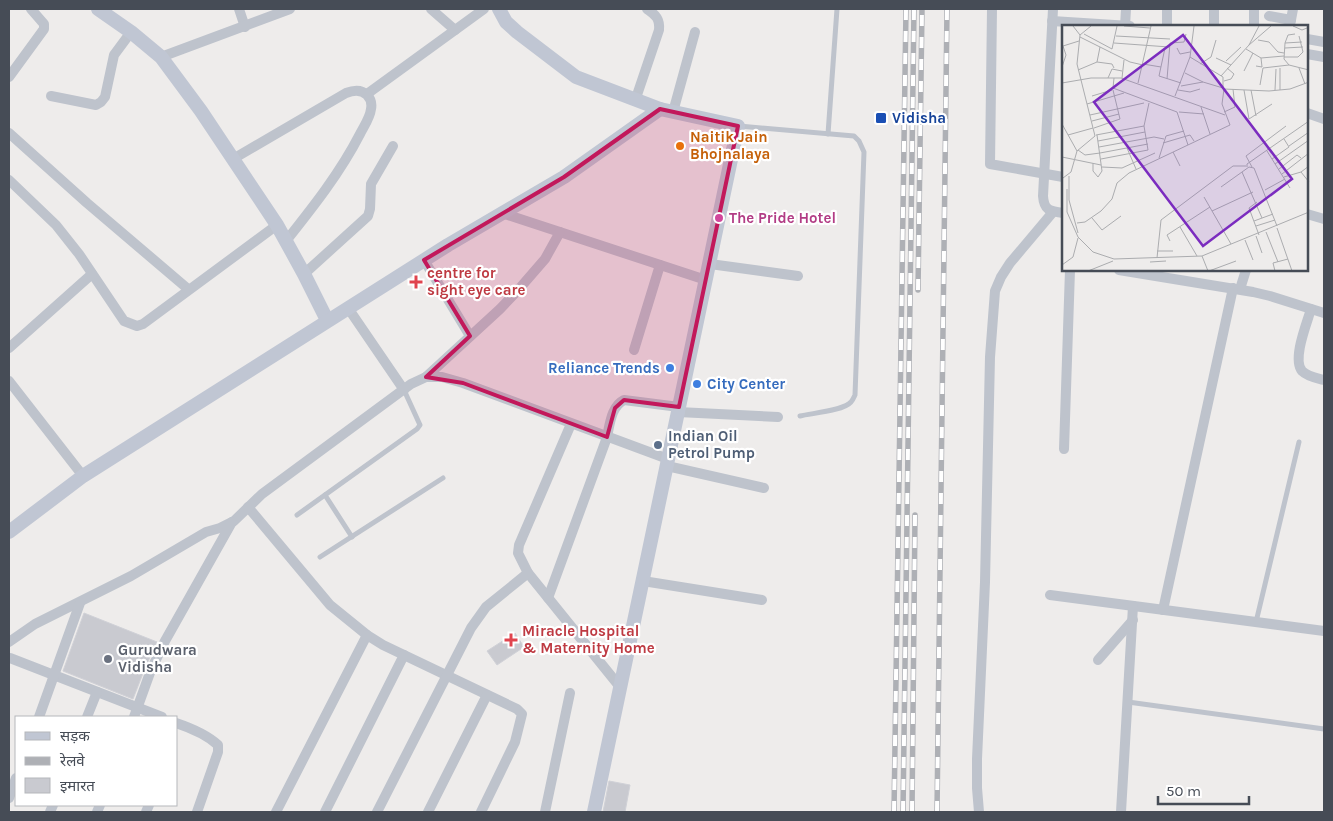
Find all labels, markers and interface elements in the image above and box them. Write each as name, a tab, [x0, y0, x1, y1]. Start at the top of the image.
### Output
inset map	[1062, 25, 1308, 271]
place label: Vidisha	[892, 109, 946, 127]
marker: Vidisha	[874, 111, 888, 125]
place label: Naitik Jain Bhojnalaya	[690, 128, 770, 163]
marker: Naitik Jain Bhojnalaya	[674, 140, 686, 152]
place label: The Pride Hotel	[729, 209, 836, 227]
marker: The Pride Hotel	[713, 212, 725, 224]
place label: centre for sight eye care	[427, 264, 525, 299]
marker: centre for sight eye care	[409, 275, 423, 289]
place label: Reliance Trends	[548, 359, 660, 377]
marker: Reliance Trends	[664, 362, 676, 374]
place label: City Center	[707, 375, 785, 393]
marker: City Center	[691, 378, 703, 390]
place label: Indian Oil Petrol Pump	[668, 427, 755, 462]
marker: Indian Oil Petrol Pump	[652, 439, 664, 451]
place label: Miracle Hospital & Maternity Home	[522, 622, 655, 657]
marker: Miracle Hospital & Maternity Home	[504, 633, 518, 647]
place label: Gurudwara Vidisha	[118, 641, 197, 676]
marker: Gurudwara Vidisha	[102, 653, 114, 665]
legend	[15, 716, 178, 806]
text: सड़क	[60, 727, 90, 745]
text: रेलवे	[59, 752, 85, 770]
scale bar	[1158, 774, 1249, 806]
text: इमारत	[60, 777, 95, 795]
text: 50 m	[1166, 782, 1201, 800]

